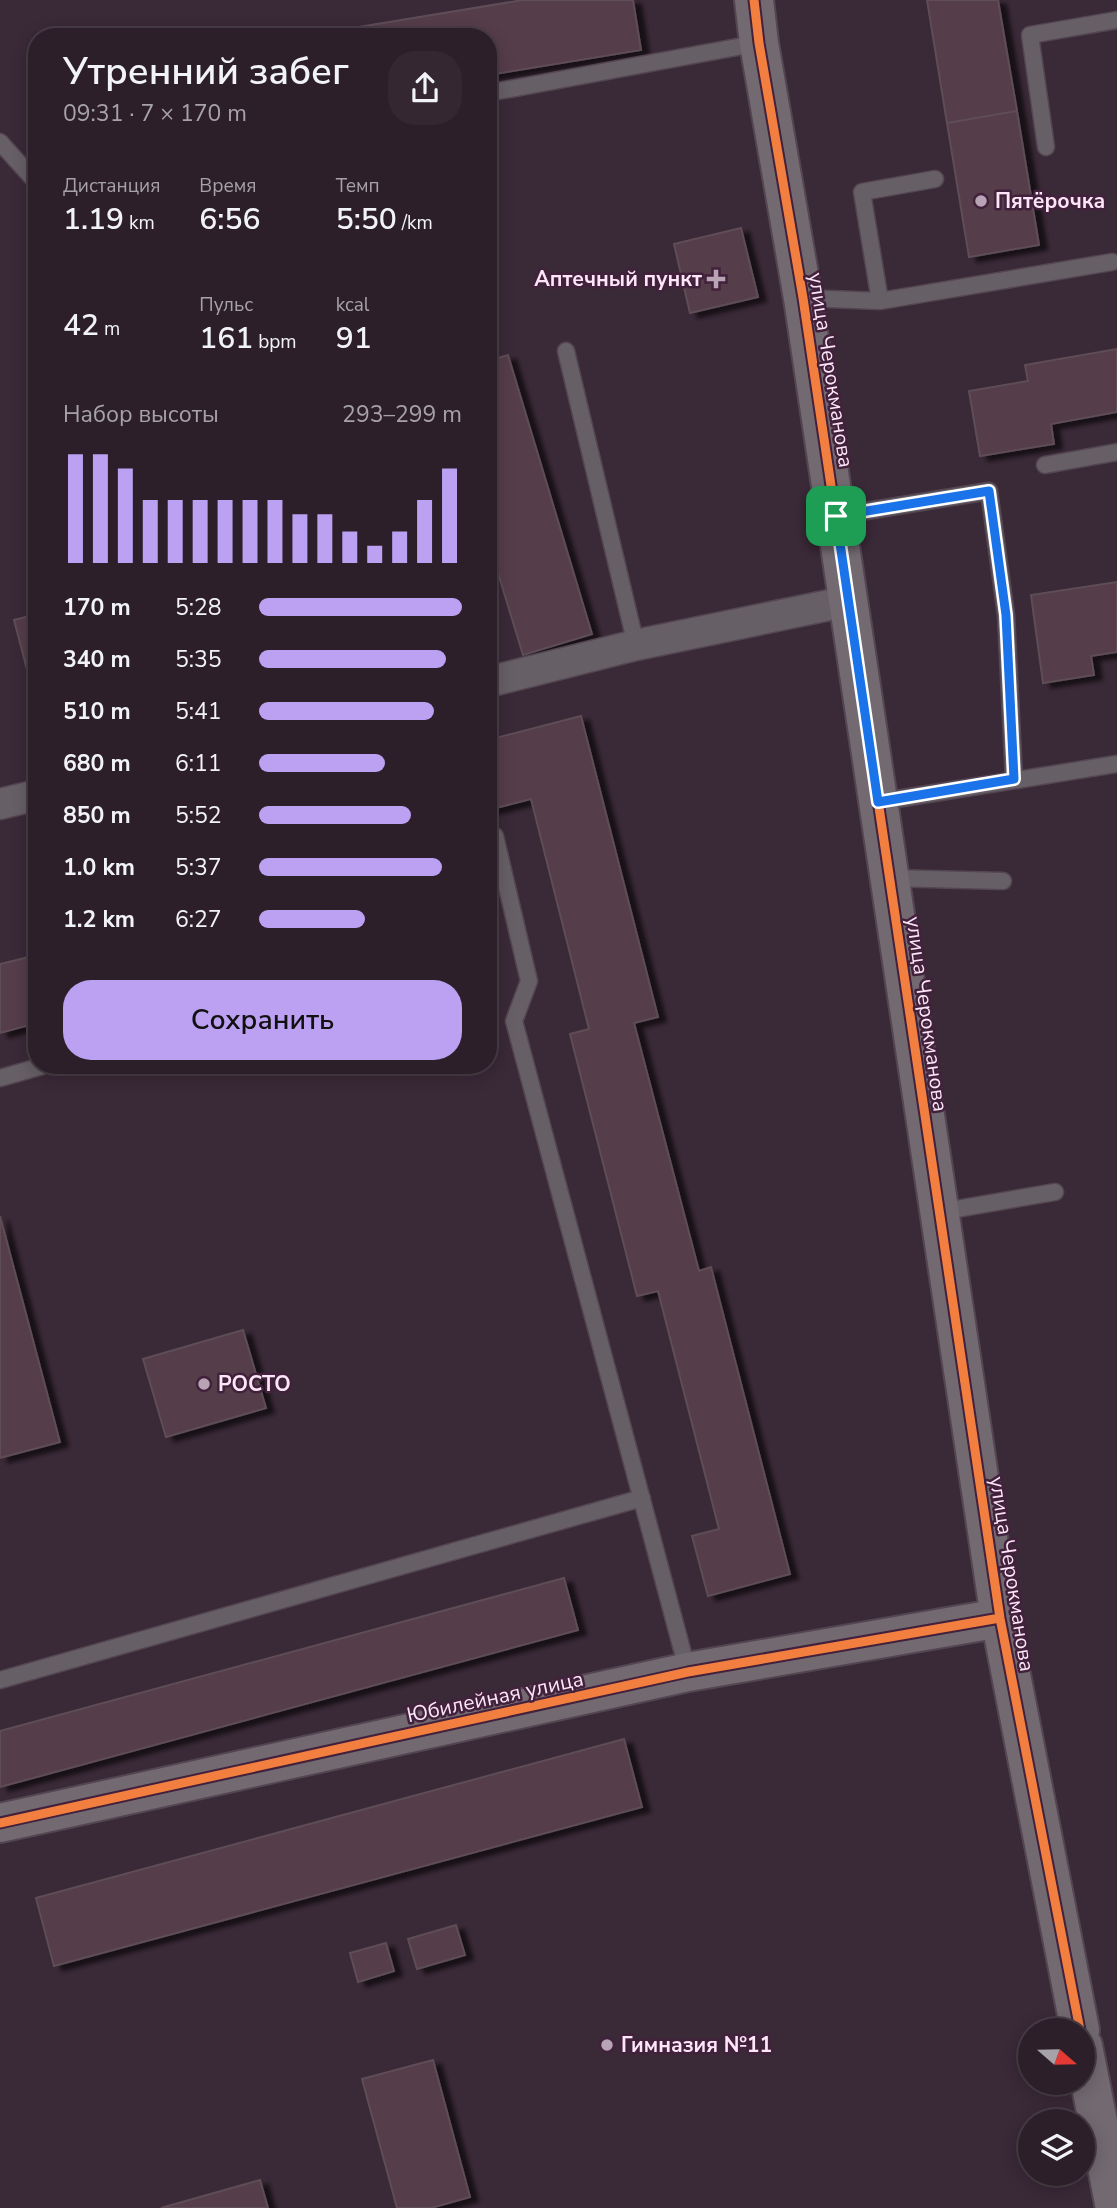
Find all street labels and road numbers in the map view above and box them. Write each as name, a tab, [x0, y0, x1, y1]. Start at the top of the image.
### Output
street label: улица Черокманова	[802, 270, 860, 470]
street label: улица Черокманова	[899, 914, 955, 1114]
street label: улица Черокманова	[983, 1474, 1041, 1674]
street label: Юбилейная улица	[404, 1665, 586, 1729]

